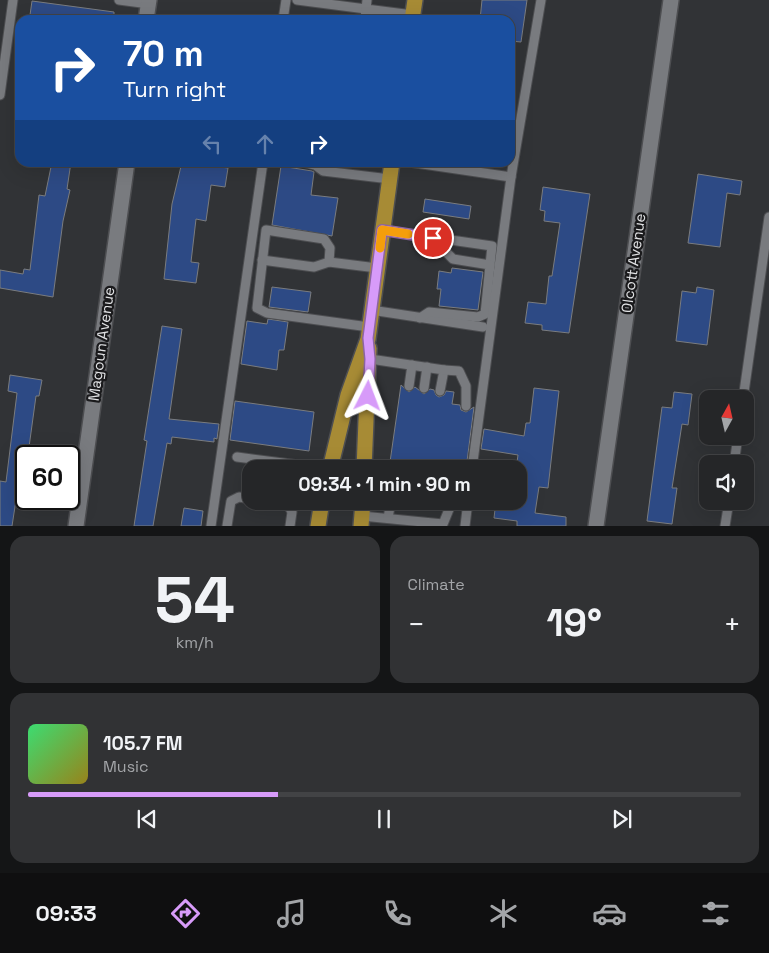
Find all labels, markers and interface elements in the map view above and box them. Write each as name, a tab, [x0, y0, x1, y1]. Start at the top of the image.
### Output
text: 70 m	[123, 32, 204, 76]
icon: right	[40, 35, 105, 100]
text: Turn right	[123, 75, 226, 103]
icon: left	[198, 130, 226, 158]
icon: ahead	[251, 130, 279, 158]
icon: right	[304, 130, 332, 158]
street label: Olcott Avenue	[617, 212, 649, 314]
pin	[412, 217, 454, 259]
icon: arrive	[419, 224, 447, 252]
street label: Magoun Avenue	[84, 285, 118, 402]
position arrow	[341, 369, 393, 421]
north arrow	[699, 390, 754, 445]
map controls	[699, 390, 754, 510]
speed limit sign: 60	[15, 445, 80, 510]
button: sound	[699, 455, 754, 510]
text: 09:34 · 1 min · 90 m	[298, 472, 471, 497]
text: 54	[155, 558, 235, 641]
text: Climate	[408, 574, 465, 595]
text: 19°	[546, 599, 602, 647]
text: −	[408, 606, 425, 642]
text: +	[724, 606, 741, 642]
text: km/h	[176, 632, 214, 653]
text: 105.7 FM	[103, 731, 183, 756]
text: Music	[103, 756, 149, 777]
icon: previous	[133, 805, 161, 833]
icon: pause	[370, 805, 398, 833]
icon: next	[608, 805, 636, 833]
icon: directions	[168, 896, 203, 931]
icon: music	[274, 896, 309, 931]
icon: phone	[380, 896, 415, 931]
icon: climate	[486, 896, 521, 931]
icon: car	[592, 896, 627, 931]
icon: filters	[698, 896, 733, 931]
text: 09:33	[36, 899, 97, 927]

